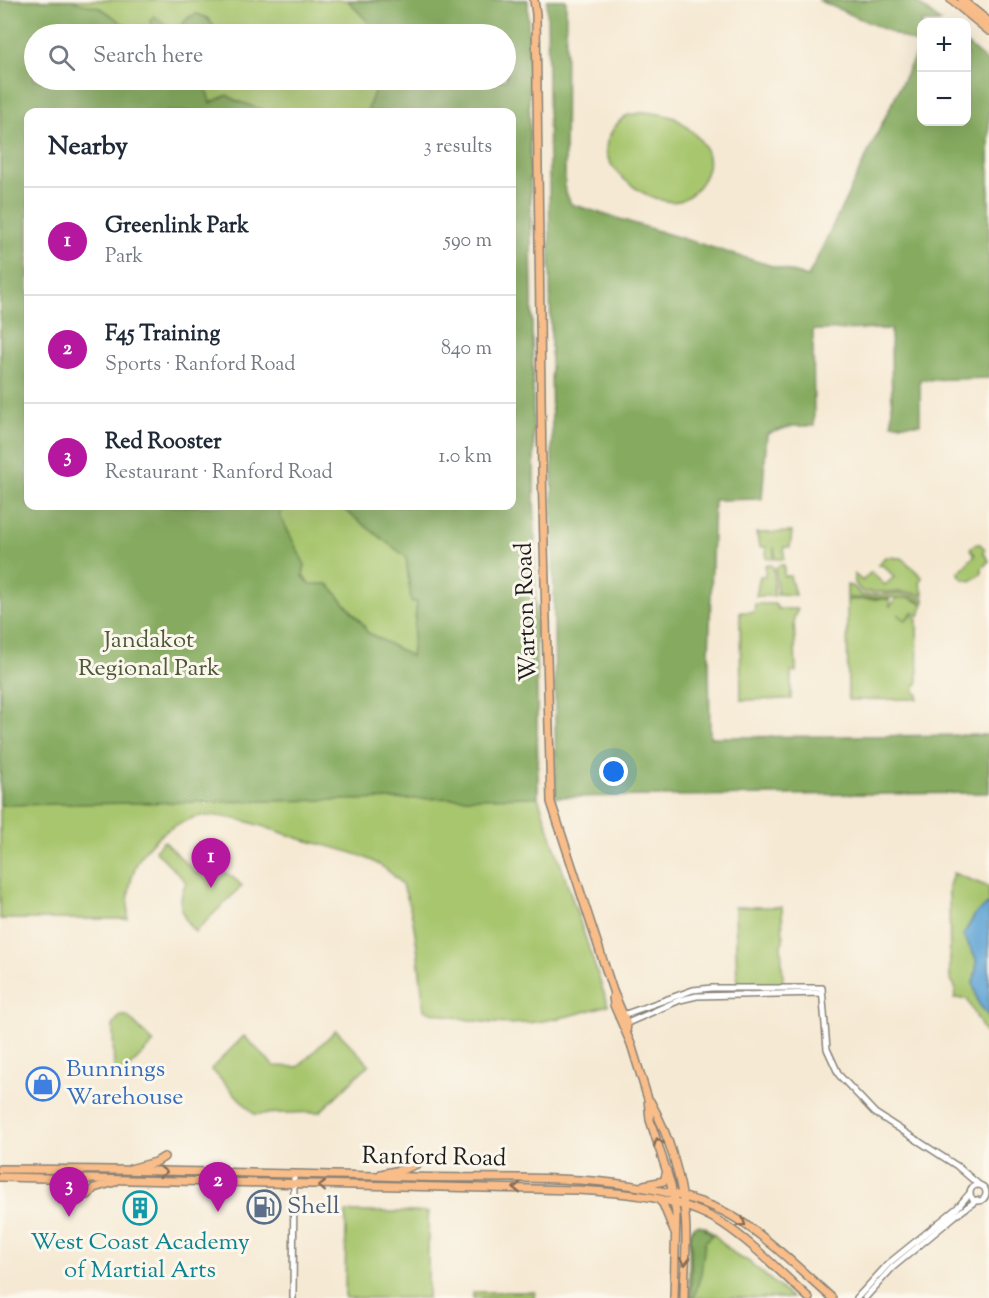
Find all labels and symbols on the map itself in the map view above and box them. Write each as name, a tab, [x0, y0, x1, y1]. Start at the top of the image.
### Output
street label: Warton Road	[508, 541, 546, 682]
park label: Jandakot Regional Park	[78, 624, 220, 686]
your location	[599, 757, 628, 786]
pin: 1	[192, 838, 230, 888]
place label: Bunnings Warehouse	[66, 1053, 183, 1115]
shop icon: Bunnings Warehouse	[25, 1066, 61, 1102]
one-way arrow	[652, 1137, 665, 1148]
street label: Ranford Road	[361, 1140, 507, 1176]
pin: 2	[198, 1162, 238, 1212]
one-way arrow	[159, 1166, 168, 1178]
pin: 3	[50, 1168, 88, 1217]
one-way arrow	[318, 1179, 327, 1192]
one-way arrow	[513, 1182, 522, 1195]
fuel station icon: Shell	[246, 1189, 282, 1225]
building icon: West Coast Academy of Martial Arts	[122, 1190, 158, 1226]
place label: Shell	[287, 1190, 340, 1224]
one-way arrow	[736, 1215, 746, 1227]
place label: West Coast Academy of Martial Arts	[30, 1226, 250, 1288]
one-way arrow	[678, 1257, 691, 1266]

